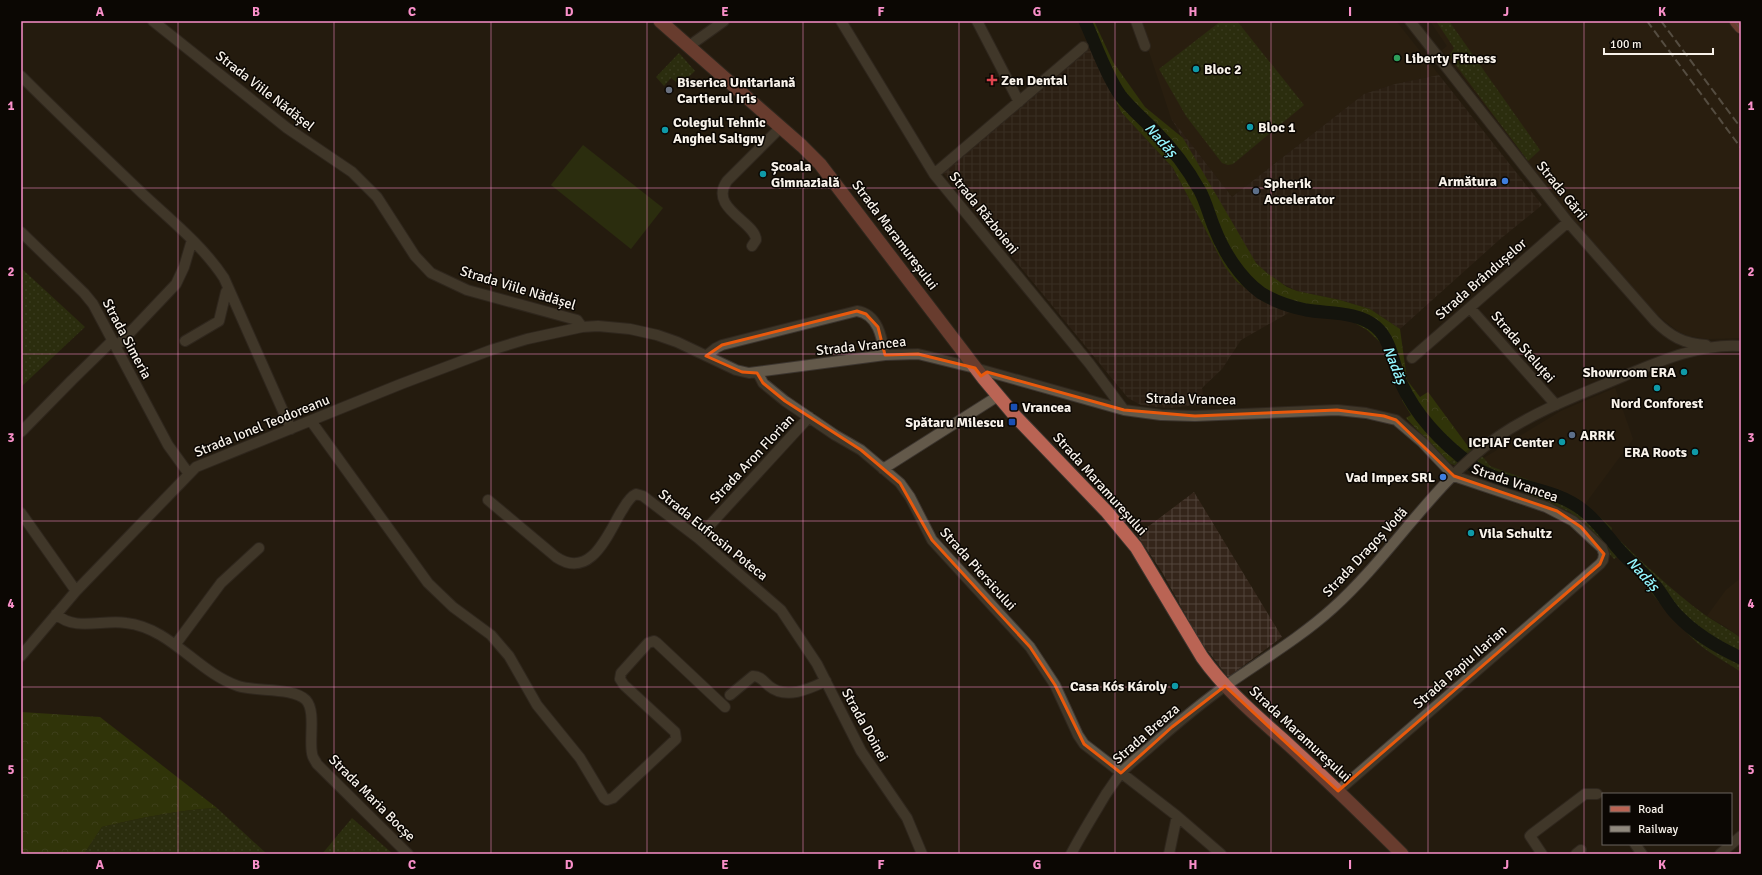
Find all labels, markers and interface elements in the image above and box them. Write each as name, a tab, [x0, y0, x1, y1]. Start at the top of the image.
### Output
text: A	[96, 4, 105, 20]
text: B	[252, 4, 260, 20]
text: C	[408, 4, 416, 20]
text: D	[565, 4, 574, 20]
text: E	[721, 4, 729, 20]
text: F	[878, 4, 885, 20]
text: G	[1033, 4, 1041, 20]
text: H	[1189, 4, 1197, 20]
text: I	[1348, 4, 1352, 20]
text: J	[1503, 4, 1509, 20]
text: K	[1658, 4, 1666, 20]
scale bar	[1604, 30, 1713, 56]
text: 100 m	[1610, 37, 1642, 52]
street label: Strada Viile Nădășel	[212, 47, 318, 135]
place label: Liberty Fitness	[1405, 50, 1496, 67]
marker: Liberty Fitness	[1392, 53, 1402, 63]
place label: Bloc 2	[1204, 61, 1241, 78]
marker: Bloc 2	[1191, 64, 1201, 74]
place label: Zen Dental	[1001, 72, 1068, 89]
place label: Biserica Unitariană Cartierul Iris	[677, 74, 795, 107]
marker: Zen Dental	[986, 74, 998, 86]
marker: Biserica Unitariană Cartierul Iris	[664, 85, 674, 95]
text: 1	[7, 98, 15, 114]
text: 1	[1747, 98, 1755, 114]
place label: Colegiul Tehnic Anghel Saligny	[673, 114, 766, 147]
water label: Nadăș	[1141, 119, 1182, 162]
place label: Bloc 1	[1258, 119, 1296, 136]
marker: Bloc 1	[1245, 122, 1255, 132]
marker: Colegiul Tehnic Anghel Saligny	[660, 125, 670, 135]
place label: Școala Gimnazială	[771, 158, 840, 191]
street label: Strada Gării	[1533, 158, 1591, 224]
street label: Strada Războieni	[946, 168, 1022, 258]
marker: Școala Gimnazială	[758, 169, 768, 179]
place label: Armătura	[1439, 173, 1497, 190]
place label: Spherik Accelerator	[1264, 175, 1335, 208]
marker: Armătura	[1500, 176, 1510, 186]
street label: Strada Maramureșului	[848, 177, 942, 293]
marker: Spherik Accelerator	[1251, 186, 1261, 196]
street label: Strada Brândușelor	[1432, 234, 1531, 323]
street label: Strada Viile Nădășel	[458, 262, 578, 314]
text: 2	[7, 264, 15, 280]
text: 2	[1747, 264, 1755, 280]
street label: Strada Simeria	[99, 296, 155, 382]
street label: Strada Steluței	[1487, 308, 1559, 386]
street label: Strada Vrancea	[815, 333, 907, 359]
water label: Nadăș	[1379, 343, 1411, 388]
place label: Showroom ERA	[1583, 364, 1676, 381]
marker: Showroom ERA	[1679, 367, 1689, 377]
marker: Nord Conforest	[1652, 383, 1662, 393]
street label: Strada Vrancea	[1146, 390, 1236, 408]
street label: Strada Ionel Teodoreanu	[192, 391, 332, 461]
place label: Nord Conforest	[1611, 395, 1704, 412]
place label: Vrancea	[1022, 399, 1071, 416]
marker: Vrancea	[1009, 402, 1019, 412]
street label: Strada Aron Florian	[706, 411, 798, 507]
place label: Spătaru Milescu	[905, 414, 1004, 431]
marker: Spătaru Milescu	[1007, 417, 1017, 427]
place label: ARRK	[1580, 427, 1615, 444]
street label: Strada Maramureșului	[1049, 429, 1151, 539]
text: 3	[7, 430, 15, 446]
marker: ARRK	[1567, 430, 1577, 440]
text: 3	[1747, 430, 1755, 446]
place label: ICPIAF Center	[1468, 434, 1554, 451]
marker: ICPIAF Center	[1557, 437, 1567, 447]
place label: ERA Roots	[1624, 444, 1687, 461]
marker: ERA Roots	[1690, 447, 1700, 457]
street label: Strada Vrancea	[1469, 460, 1561, 506]
place label: Vad Impex SRL	[1346, 469, 1436, 486]
marker: Vad Impex SRL	[1438, 472, 1448, 482]
street label: Strada Eufrosin Poteca	[655, 486, 771, 584]
street label: Strada Dragoș Vodă	[1319, 504, 1411, 600]
street label: Strada Piersicului	[936, 524, 1020, 614]
place label: Vila Schultz	[1479, 525, 1552, 542]
marker: Vila Schultz	[1466, 528, 1476, 538]
water label: Nadăș	[1623, 553, 1664, 596]
text: 4	[7, 596, 15, 612]
text: 4	[1747, 596, 1755, 612]
street label: Strada Papiu Ilarian	[1410, 622, 1510, 712]
place label: Casa Kós Károly	[1070, 678, 1167, 695]
marker: Casa Kós Károly	[1170, 681, 1180, 691]
street label: Strada Maramureșului	[1246, 683, 1354, 785]
street label: Strada Doinei	[838, 685, 892, 765]
street label: Strada Breaza	[1109, 700, 1183, 768]
street label: Strada Maria Bocșe	[325, 751, 419, 845]
text: 5	[7, 762, 15, 778]
text: 5	[1747, 762, 1755, 778]
legend	[1602, 793, 1732, 845]
text: Road	[1638, 802, 1664, 817]
text: Railway	[1638, 822, 1678, 837]
text: A	[96, 857, 105, 873]
text: B	[252, 857, 260, 873]
text: C	[408, 857, 416, 873]
text: D	[565, 857, 574, 873]
text: E	[721, 857, 729, 873]
text: F	[878, 857, 885, 873]
text: G	[1033, 857, 1041, 873]
text: H	[1189, 857, 1197, 873]
text: I	[1348, 857, 1352, 873]
text: J	[1503, 857, 1509, 873]
text: K	[1658, 857, 1666, 873]

